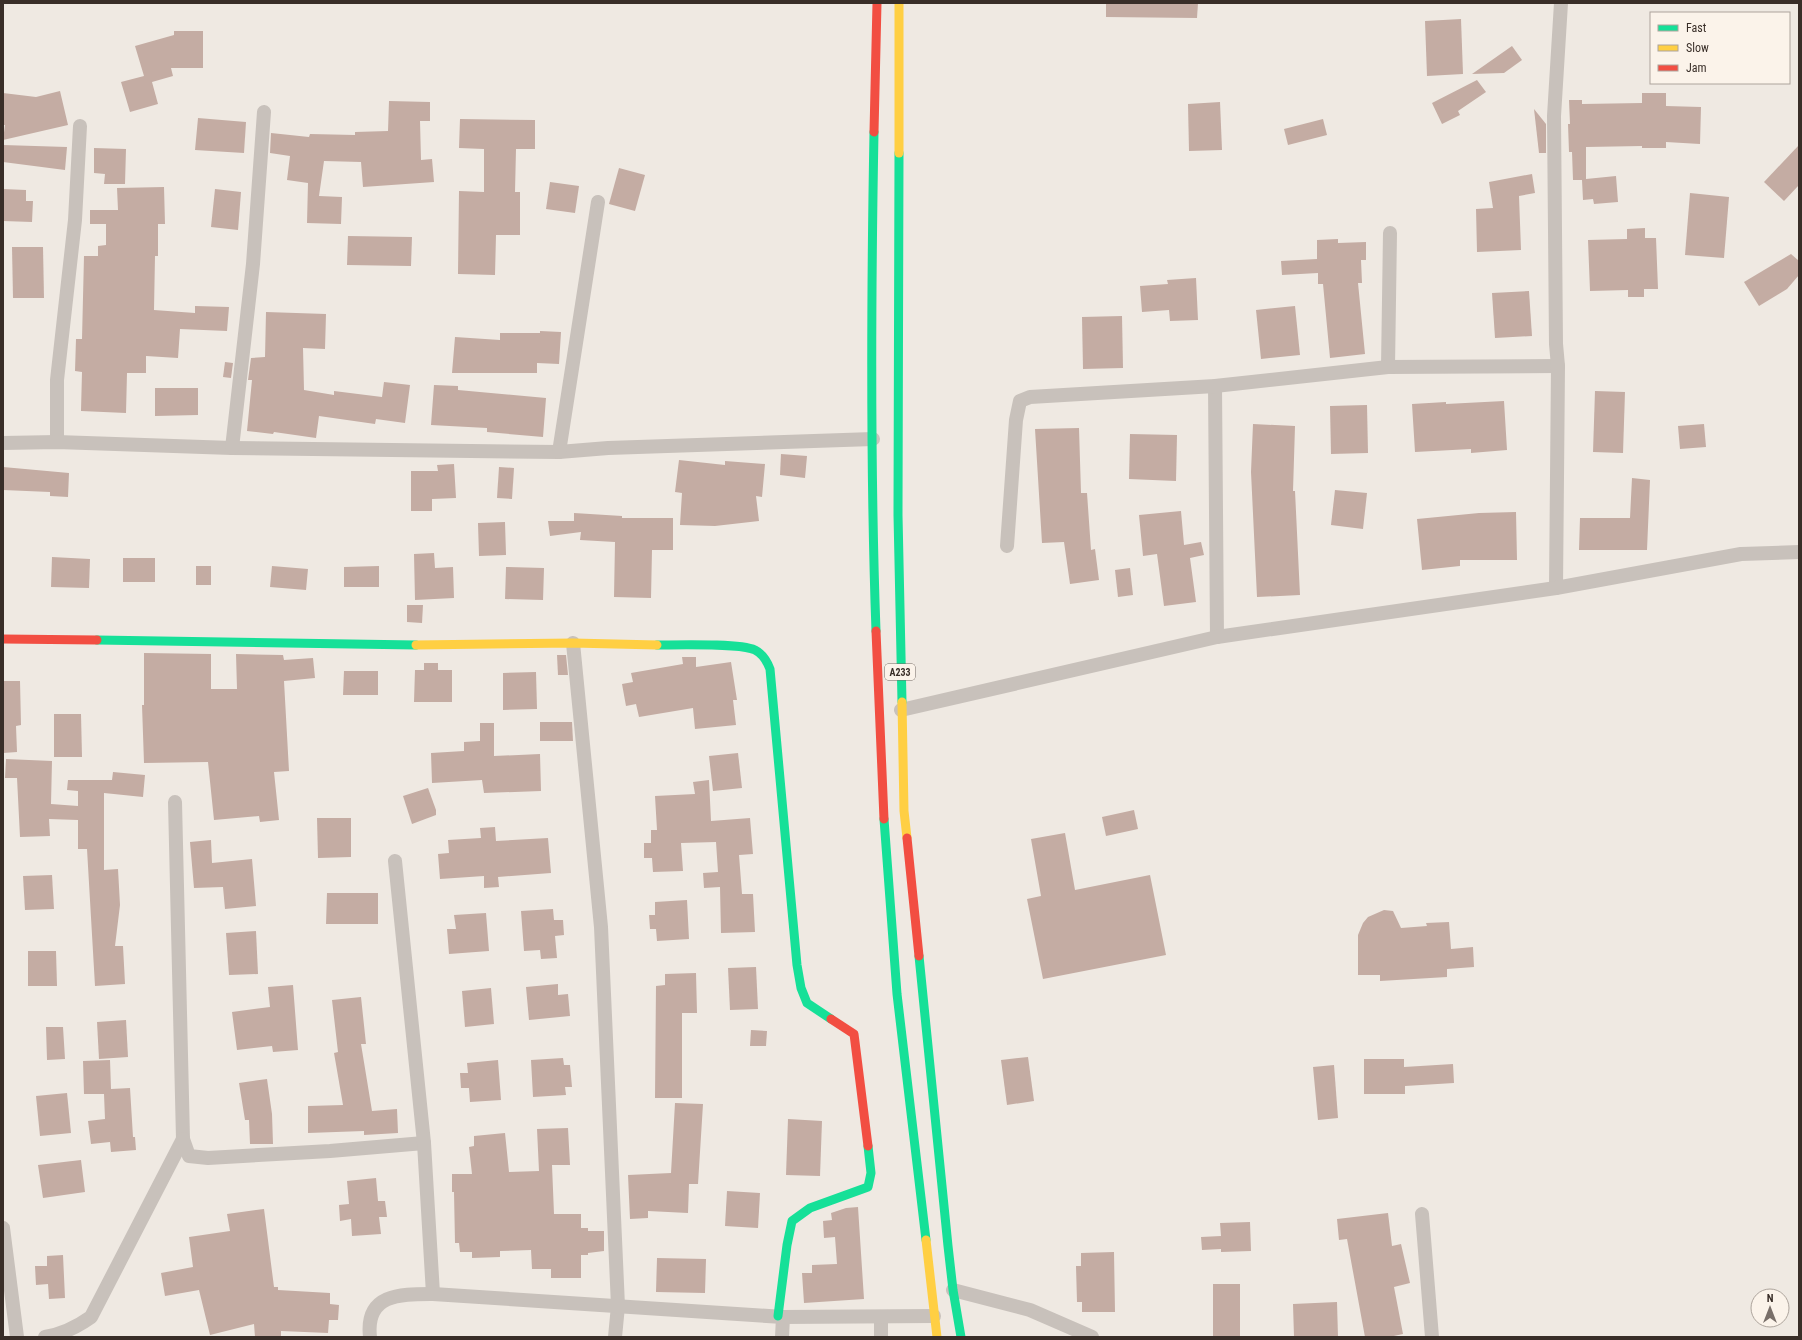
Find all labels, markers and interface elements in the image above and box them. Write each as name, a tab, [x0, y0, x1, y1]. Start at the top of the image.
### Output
legend	[1650, 12, 1790, 84]
text: Fast	[1686, 21, 1707, 35]
text: Slow	[1686, 41, 1709, 55]
text: Jam	[1686, 61, 1707, 75]
road number: A233	[885, 664, 915, 680]
north arrow	[1750, 1288, 1790, 1328]
text: N	[1767, 1292, 1774, 1305]

